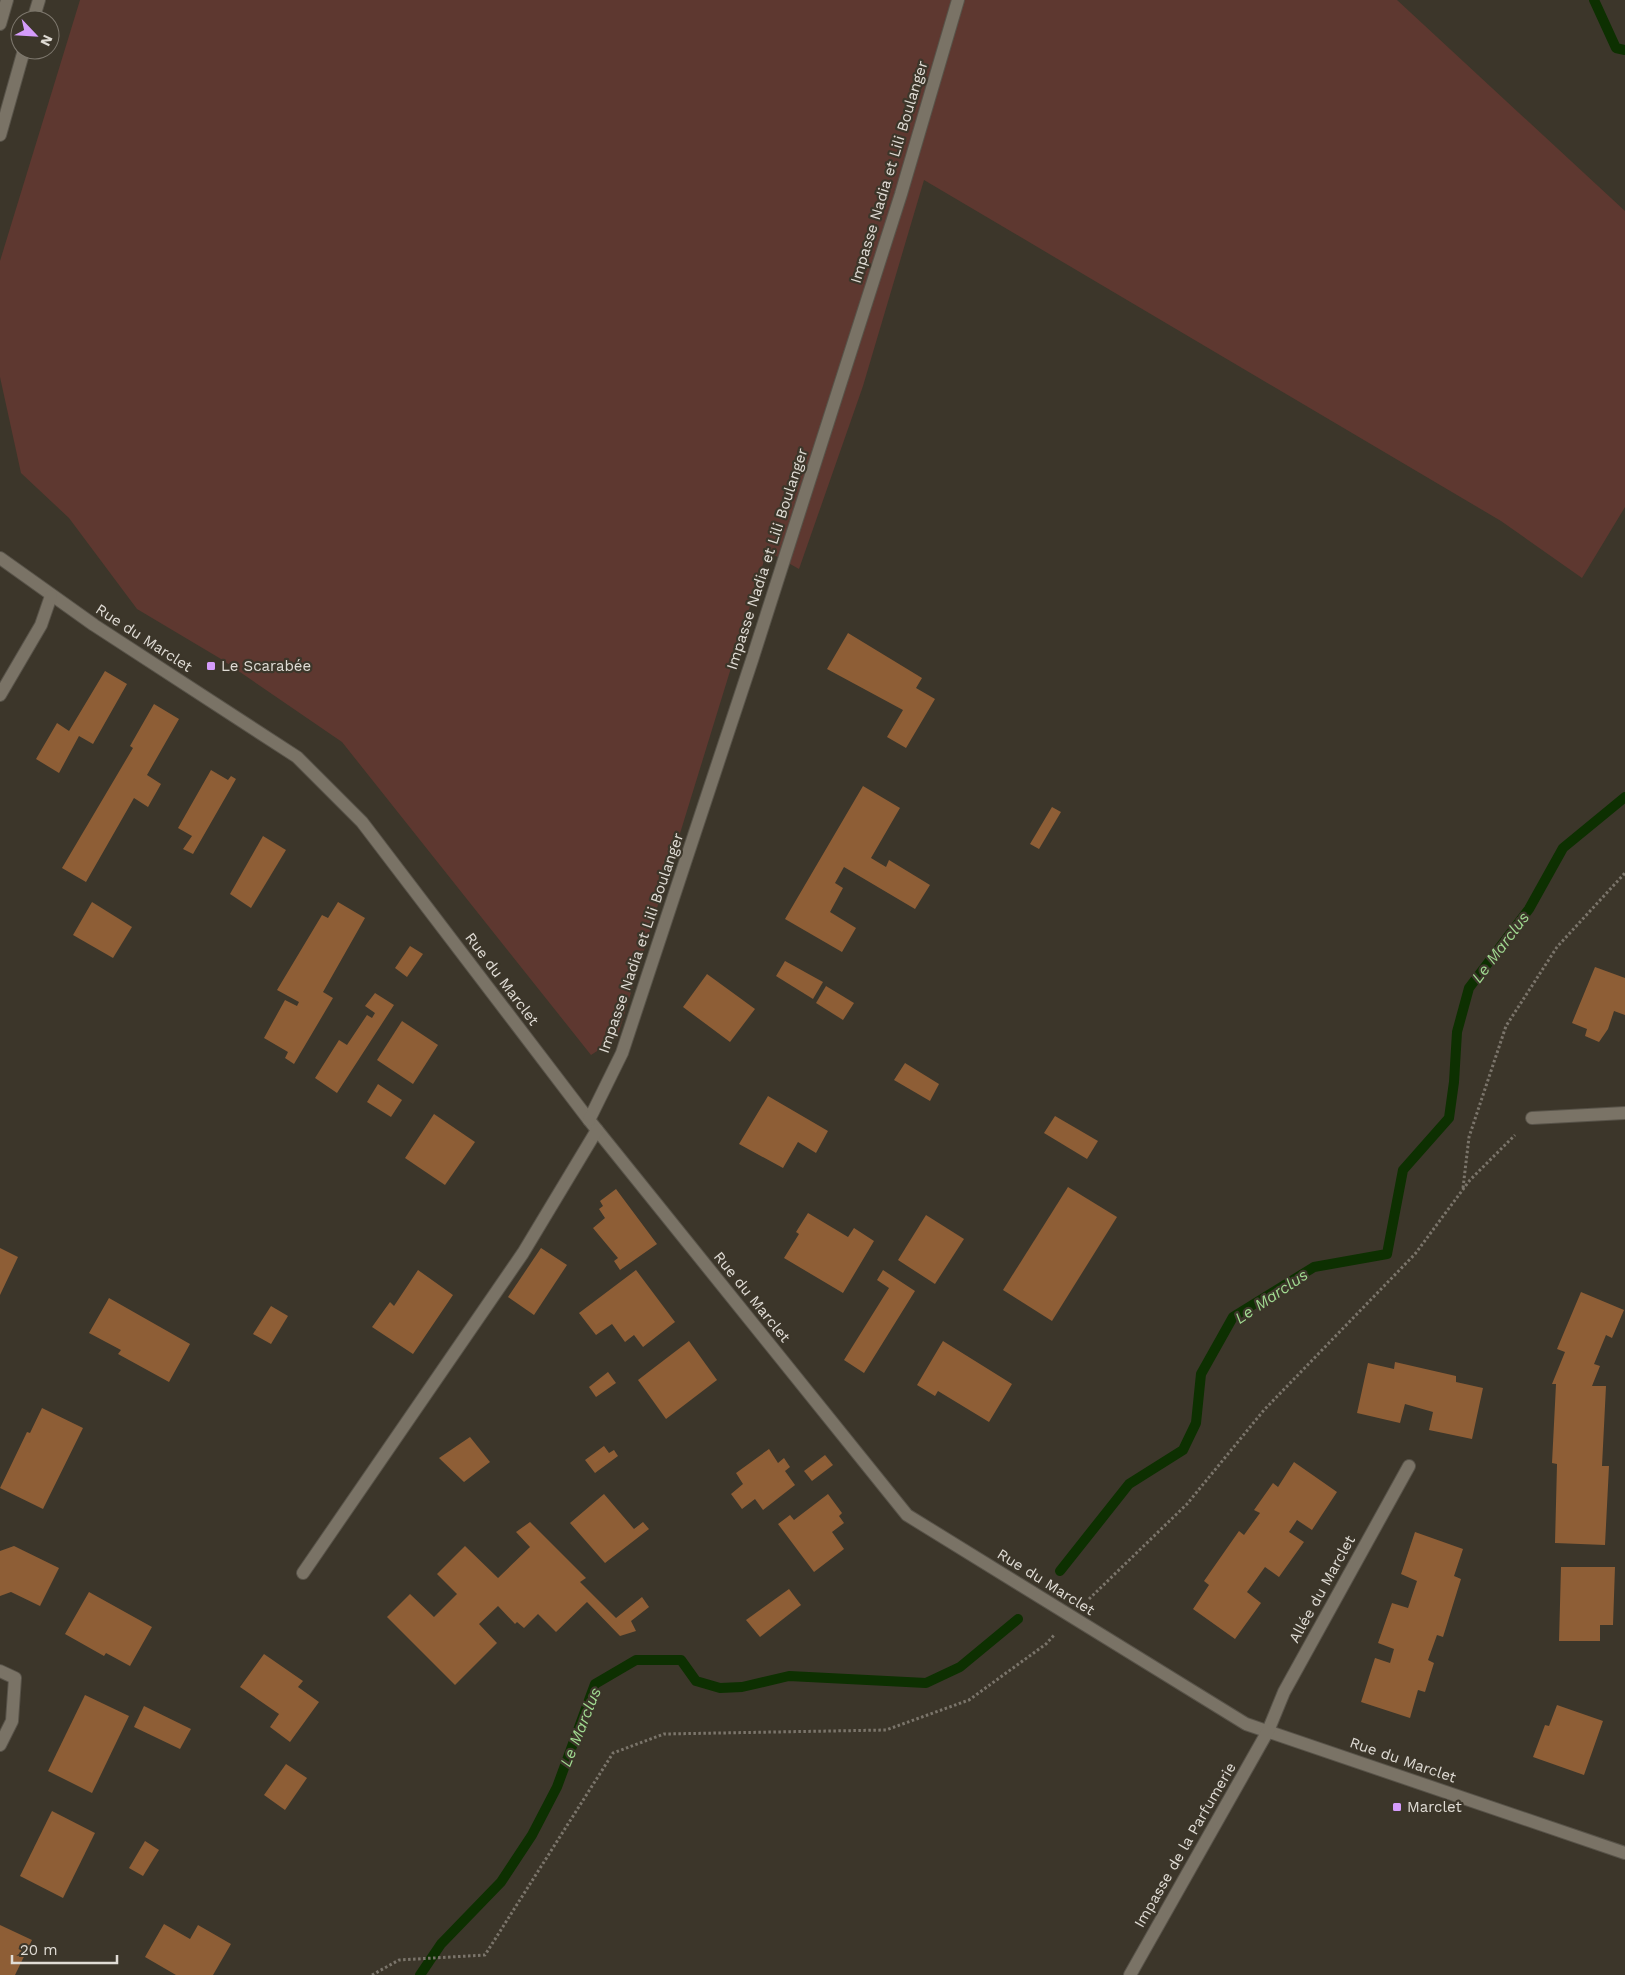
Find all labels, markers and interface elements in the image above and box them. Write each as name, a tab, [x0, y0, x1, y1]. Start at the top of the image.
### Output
north arrow	[10, 10, 60, 60]
text: N	[37, 32, 56, 49]
street label: Impasse Nadia et Lili Boulanger	[846, 59, 932, 285]
street label: Impasse Nadia et Lili Boulanger	[723, 446, 811, 672]
street label: Rue du Marclet	[92, 600, 196, 676]
place label: Le Scarabée	[221, 657, 311, 675]
marker: Le Scarabée	[205, 660, 217, 672]
street label: Impasse Nadia et Lili Boulanger	[595, 830, 687, 1056]
water label: Le Marclus	[1468, 908, 1533, 987]
street label: Rue du Marclet	[461, 929, 543, 1029]
street label: Rue du Marclet	[710, 1248, 794, 1347]
water label: Le Marclus	[1231, 1265, 1311, 1328]
street label: Allée du Marclet	[1285, 1532, 1359, 1646]
street label: Rue du Marclet	[994, 1545, 1099, 1620]
water label: Le Marclus	[556, 1685, 605, 1770]
street label: Rue du Marclet	[1347, 1733, 1459, 1787]
street label: Impasse de la Parfumerie	[1130, 1759, 1240, 1931]
place label: Marclet	[1407, 1798, 1463, 1816]
marker: Marclet	[1391, 1801, 1403, 1813]
scale bar	[12, 1932, 118, 1964]
text: 20 m	[20, 1941, 58, 1959]

